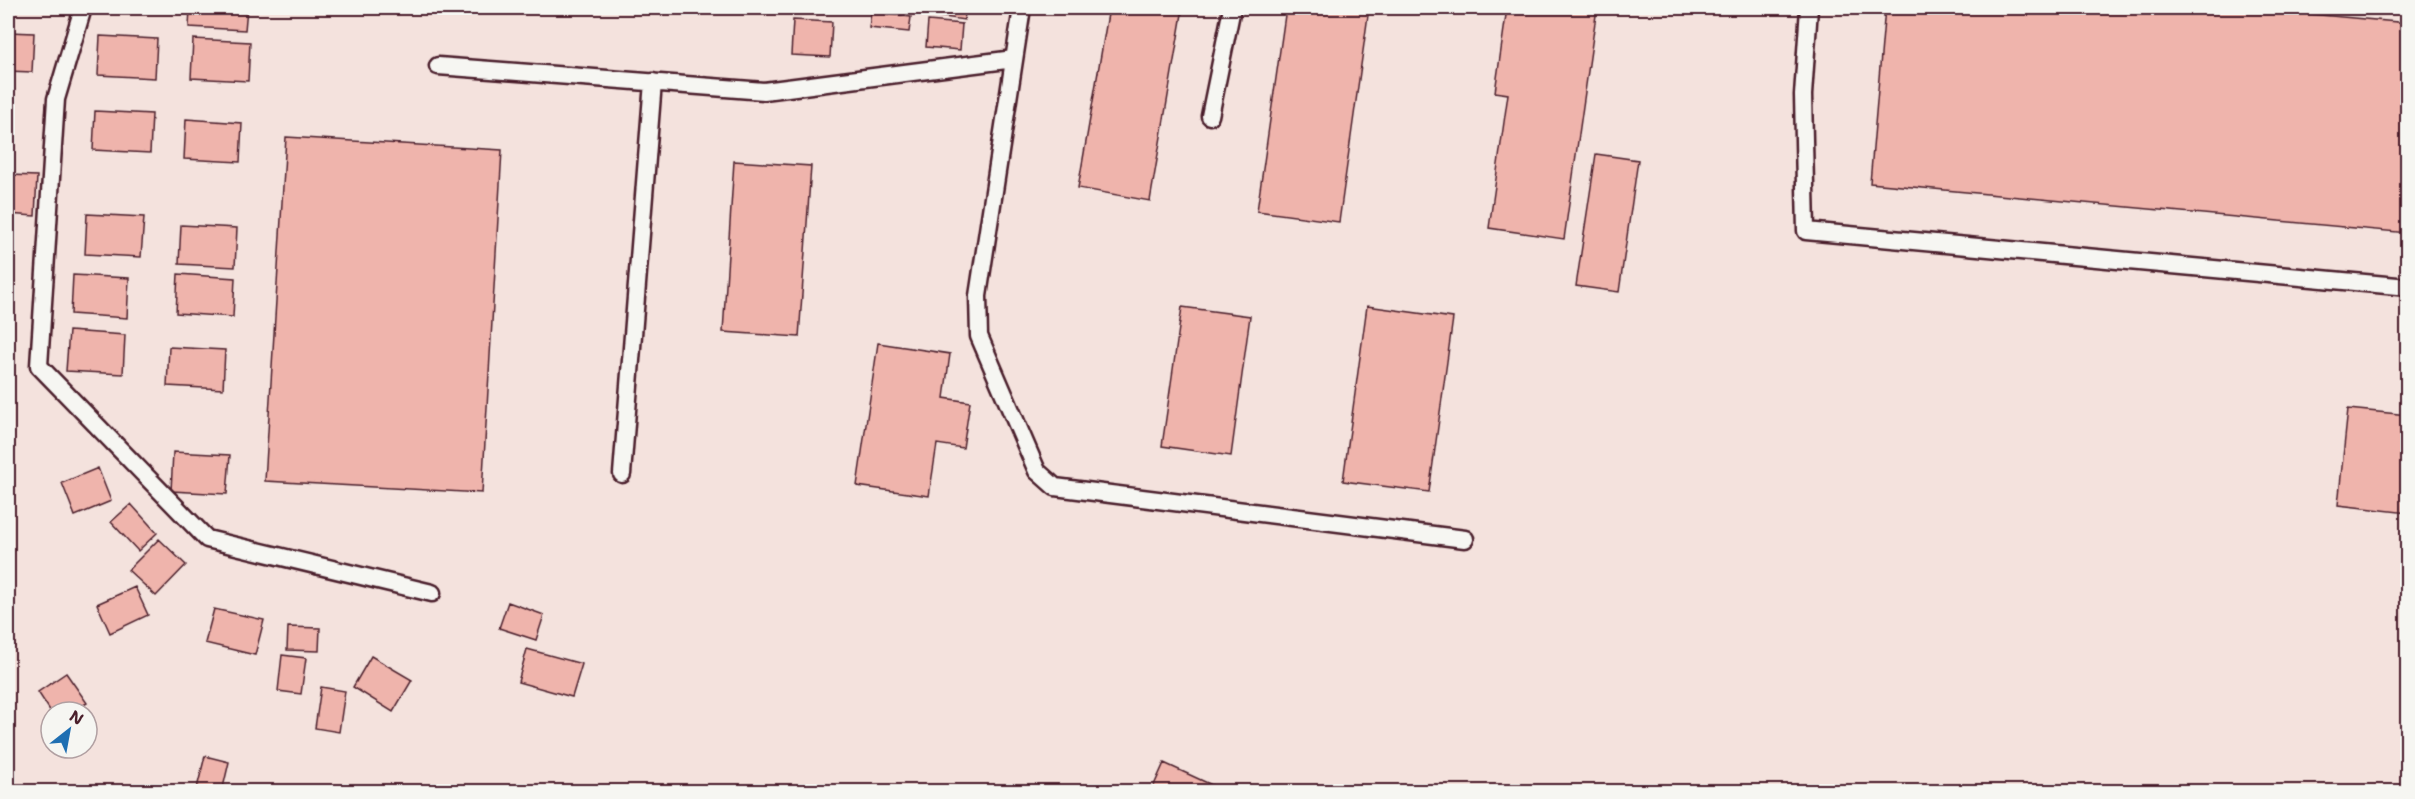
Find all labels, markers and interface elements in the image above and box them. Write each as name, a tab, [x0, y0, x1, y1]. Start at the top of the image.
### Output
north arrow	[39, 700, 99, 760]
text: N	[66, 705, 87, 730]

